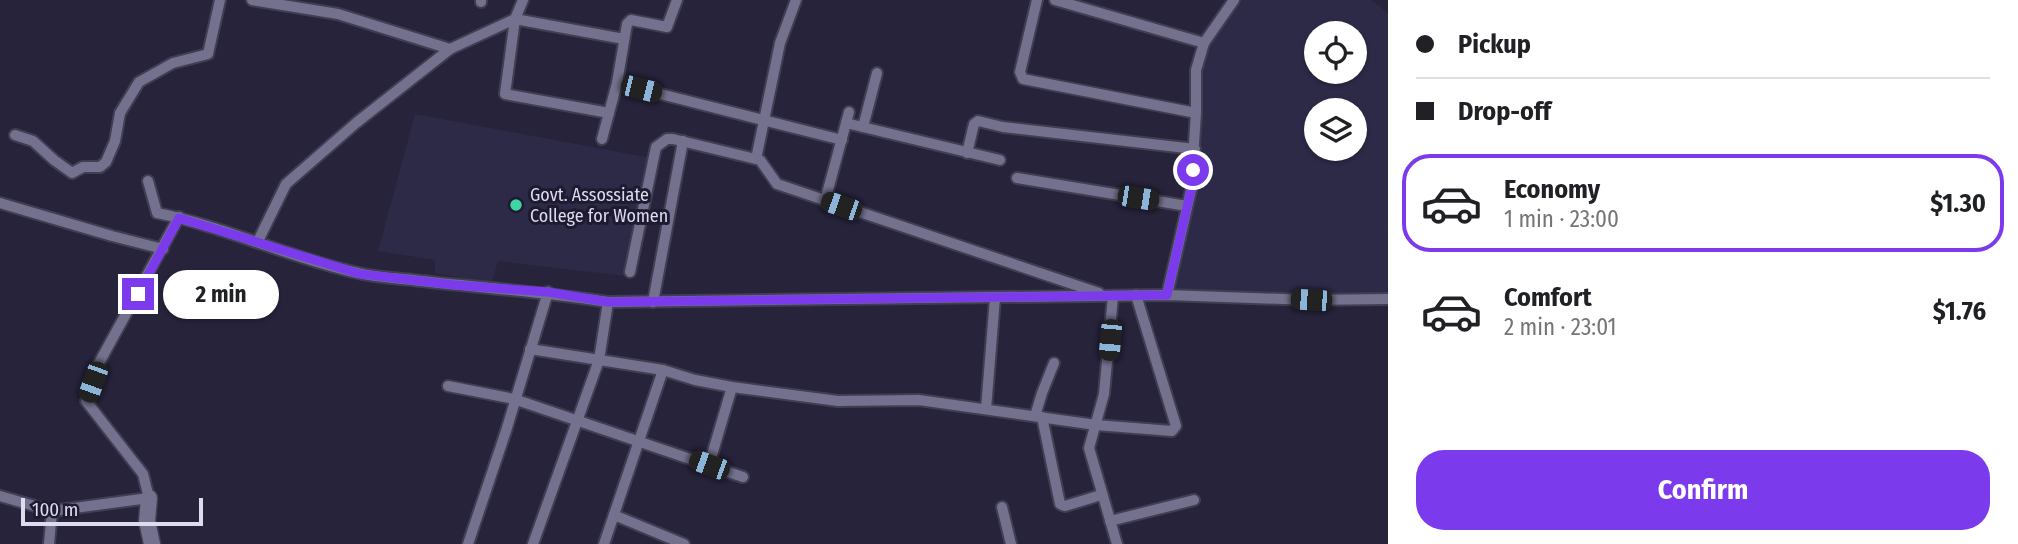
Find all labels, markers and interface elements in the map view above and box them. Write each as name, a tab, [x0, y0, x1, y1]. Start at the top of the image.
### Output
map controls	[1304, 21, 1367, 161]
button: locate	[1304, 21, 1367, 84]
text: Pickup	[1458, 29, 1531, 60]
car	[619, 74, 664, 104]
text: Drop-off	[1458, 96, 1551, 127]
button: layers	[1304, 98, 1367, 161]
route start	[1177, 154, 1209, 186]
icon: car	[1420, 172, 1483, 235]
text: Economy	[1504, 174, 1600, 205]
place label: Govt. Assossiate College for Women	[530, 184, 668, 227]
car	[1116, 184, 1161, 212]
text: $1.30	[1930, 188, 1986, 219]
car	[818, 189, 865, 223]
marker: Govt. Assossiate College for Women	[508, 197, 524, 213]
text: 1 min · 23:00	[1504, 205, 1619, 233]
callout: 2 min	[162, 270, 278, 318]
route end	[122, 278, 154, 310]
text: 2 min	[196, 280, 247, 308]
icon: car	[1420, 280, 1483, 343]
text: Comfort	[1504, 282, 1592, 313]
car	[1290, 288, 1333, 312]
text: $1.76	[1933, 296, 1986, 327]
text: 2 min · 23:01	[1504, 313, 1617, 341]
car	[1098, 318, 1123, 362]
car	[76, 359, 111, 405]
car	[686, 448, 733, 482]
button: Confirm	[1416, 450, 1990, 530]
scale bar	[21, 495, 203, 527]
text: 100 m	[32, 498, 78, 521]

